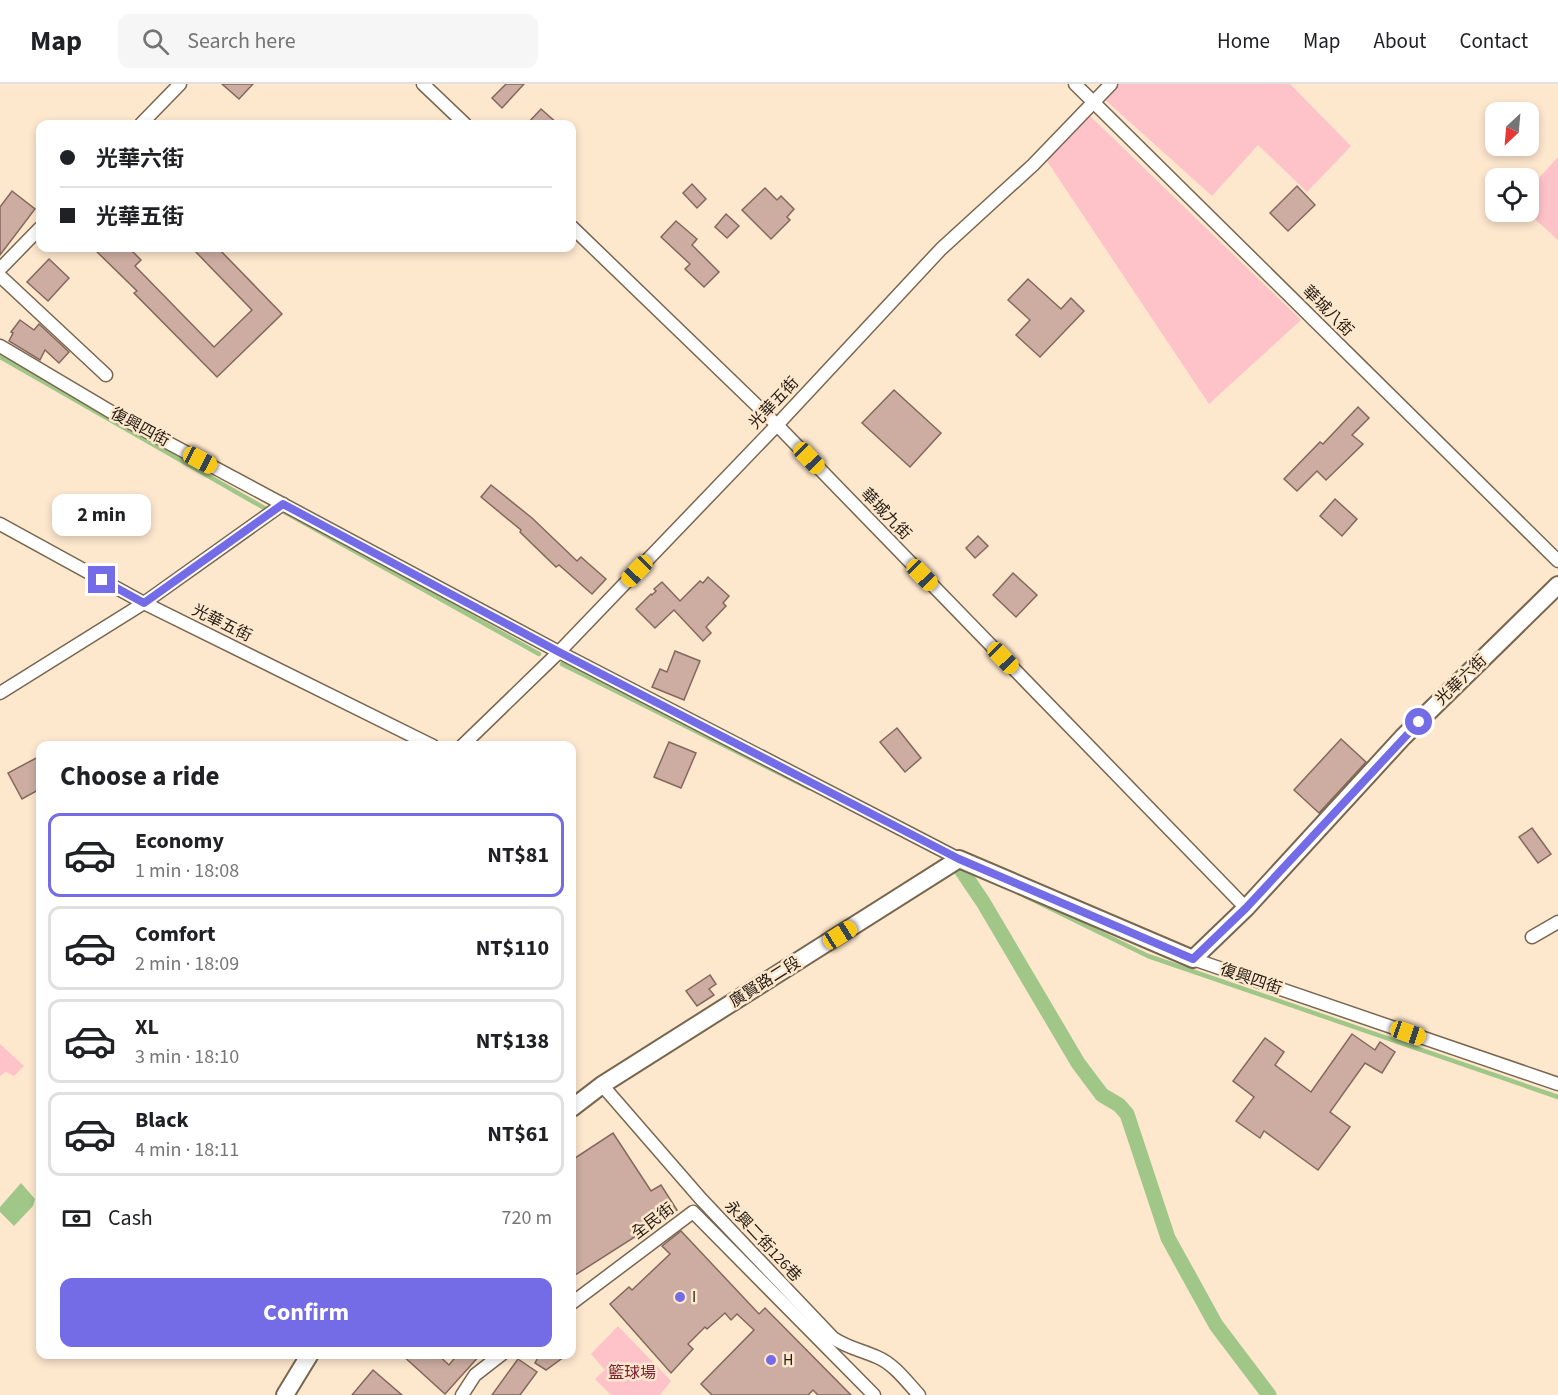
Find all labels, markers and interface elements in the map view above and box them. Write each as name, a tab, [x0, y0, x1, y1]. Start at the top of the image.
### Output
search box	[118, 14, 538, 68]
text: Map	[30, 21, 82, 61]
icon: search	[139, 25, 172, 58]
text: Search here	[187, 25, 296, 57]
text: Home	[1217, 26, 1270, 56]
text: Map	[1303, 26, 1341, 56]
text: About	[1374, 26, 1426, 56]
text: Contact	[1459, 26, 1528, 56]
north arrow	[1485, 102, 1539, 156]
map controls	[1485, 102, 1539, 222]
text: 光華六街	[96, 143, 184, 175]
button: locate	[1485, 168, 1539, 222]
text: 光華五街	[96, 201, 184, 233]
street label: 華城八街	[1298, 281, 1358, 341]
street label: 光華五街	[744, 372, 804, 434]
street label: 復興四街	[107, 402, 173, 452]
car	[790, 439, 828, 477]
car	[180, 444, 220, 476]
street label: 華城九街	[856, 483, 916, 545]
callout: 2 min	[52, 493, 152, 535]
text: 2 min	[77, 501, 126, 529]
car	[618, 552, 656, 590]
car	[903, 556, 941, 594]
route end	[88, 566, 115, 593]
street label: 光華五街	[188, 599, 256, 647]
car	[984, 639, 1022, 677]
street label: 光華六街	[1430, 650, 1492, 710]
route start	[1405, 708, 1432, 735]
text: Choose a ride	[60, 757, 220, 796]
text: Economy	[135, 825, 224, 857]
icon: car	[63, 828, 117, 882]
text: NT$81	[487, 839, 549, 871]
text: 1 min · 18:08	[135, 857, 239, 885]
text: Comfort	[135, 918, 216, 950]
car	[820, 918, 860, 952]
icon: car	[63, 921, 117, 975]
text: NT$110	[476, 932, 549, 964]
text: 2 min · 18:09	[135, 950, 239, 978]
street label: 廣賢路二段	[725, 951, 805, 1013]
street label: 復興四街	[1217, 958, 1285, 1000]
text: XL	[135, 1011, 159, 1043]
icon: car	[63, 1014, 117, 1068]
car	[1388, 1019, 1428, 1047]
text: NT$138	[476, 1025, 549, 1057]
text: 3 min · 18:10	[135, 1043, 239, 1071]
text: Black	[135, 1104, 189, 1136]
icon: car	[63, 1107, 117, 1161]
text: NT$61	[487, 1118, 549, 1150]
text: 4 min · 18:11	[135, 1136, 239, 1164]
street label: 永興二街126巷	[720, 1196, 806, 1286]
street label: 全民街	[627, 1198, 679, 1244]
icon: cash	[60, 1202, 93, 1235]
text: Cash	[108, 1202, 153, 1234]
text: 720 m	[502, 1204, 552, 1232]
button: Confirm	[60, 1278, 552, 1347]
place label: I	[692, 1286, 696, 1308]
marker: I	[673, 1290, 687, 1304]
place label: H	[783, 1349, 793, 1371]
marker: H	[764, 1353, 778, 1367]
park label: 籃球場	[608, 1362, 656, 1384]

